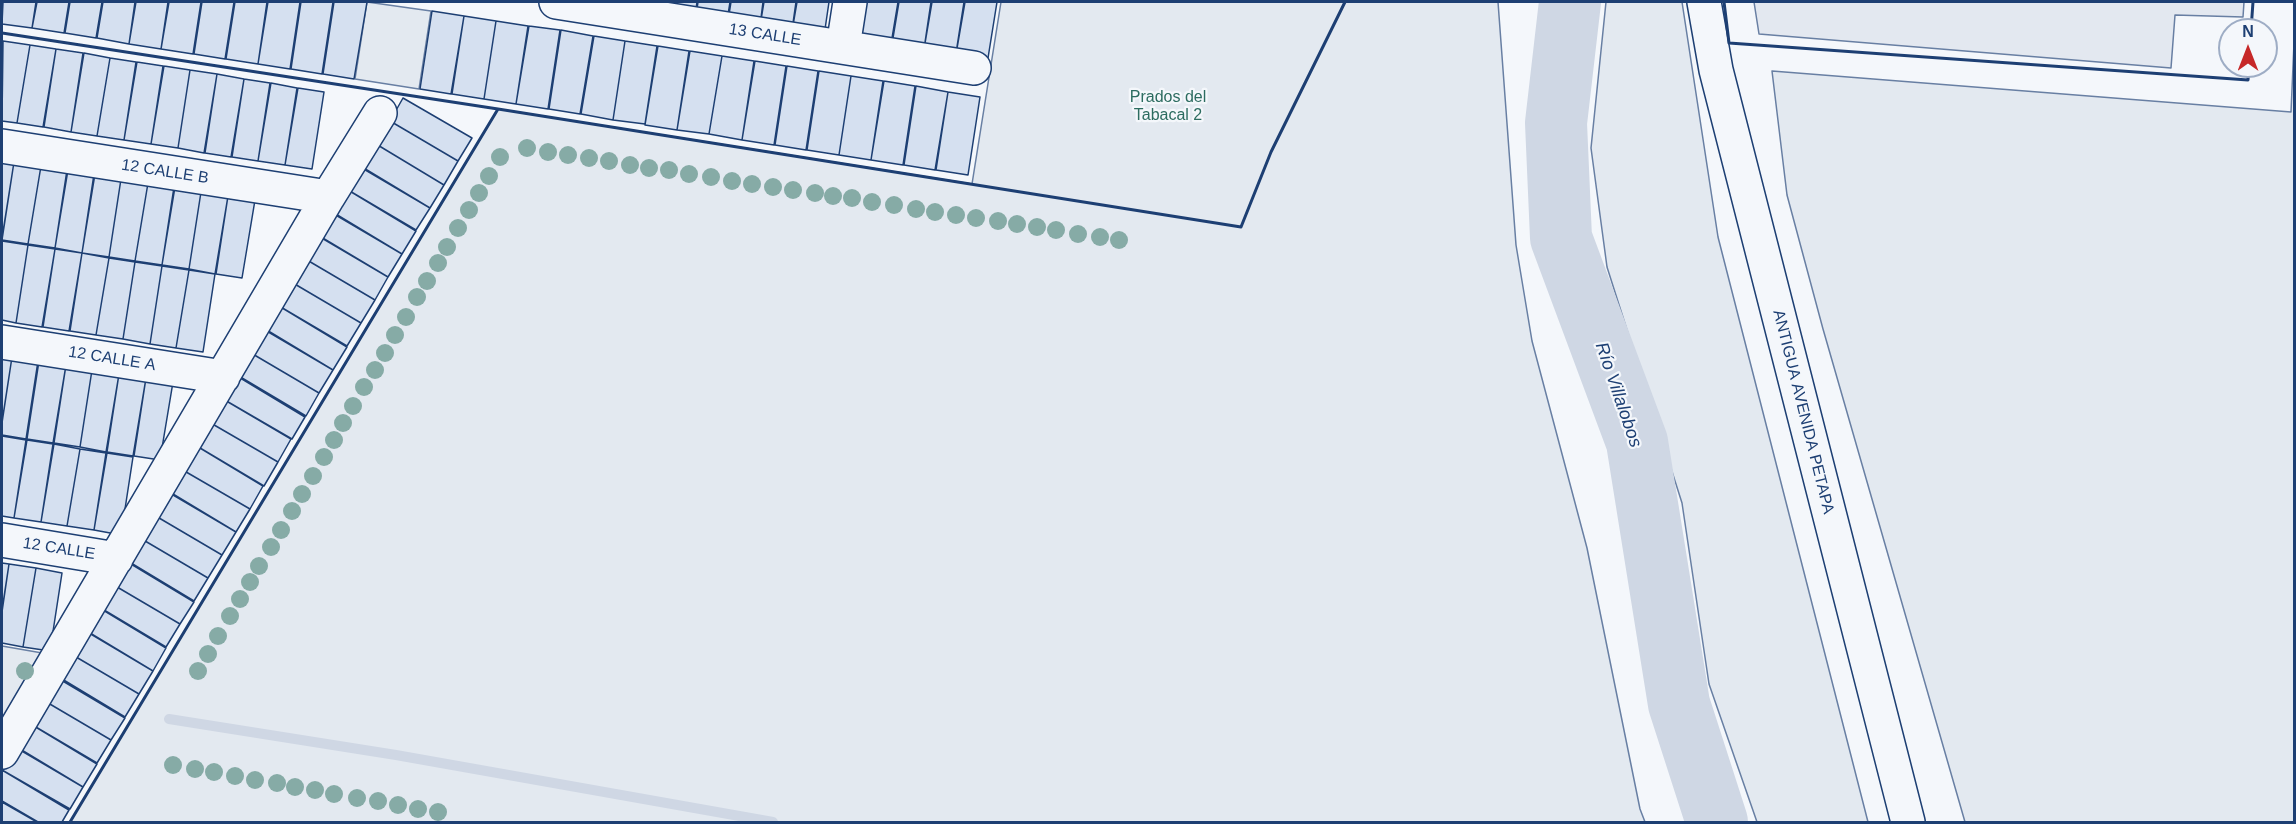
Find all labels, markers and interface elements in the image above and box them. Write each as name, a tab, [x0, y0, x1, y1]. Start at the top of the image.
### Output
north arrow	[2218, 18, 2278, 78]
street label: 13 CALLE	[727, 20, 803, 50]
text: N	[2242, 23, 2254, 40]
park label: Prados del Tabacal 2	[1130, 88, 1206, 126]
street label: 12 CALLE B	[120, 156, 210, 188]
street label: ANTIGUA AVENIDA PETAPA	[1768, 308, 1838, 516]
water label: Río Villalobos	[1590, 340, 1646, 450]
street label: 12 CALLE A	[67, 343, 157, 375]
street label: 12 CALLE	[21, 534, 97, 564]

